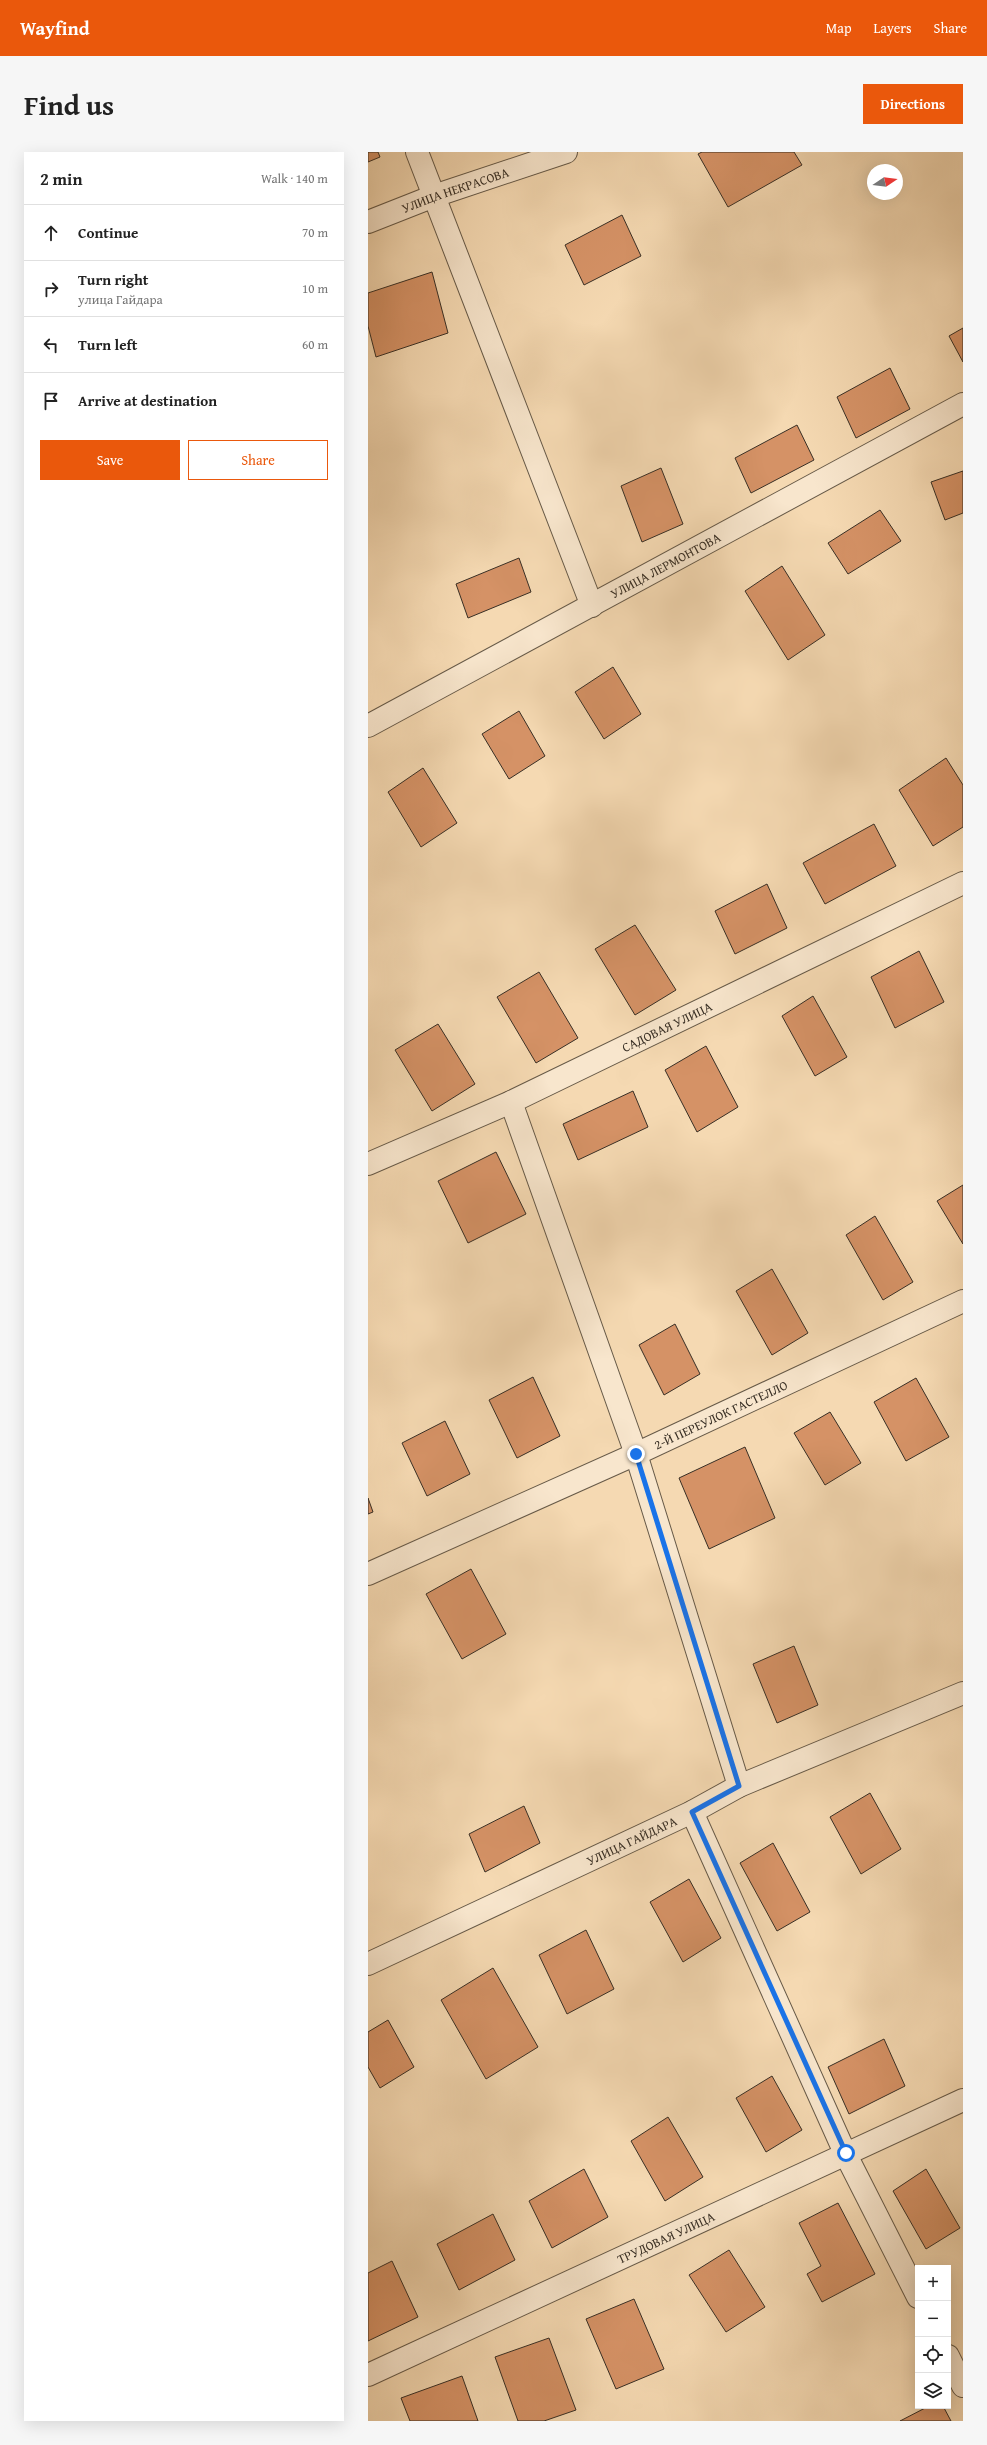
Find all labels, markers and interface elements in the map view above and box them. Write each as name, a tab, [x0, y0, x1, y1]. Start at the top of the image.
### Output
text: Wayfind	[20, 14, 90, 42]
text: Map	[826, 18, 852, 38]
text: Layers	[874, 18, 912, 38]
text: Share	[934, 18, 967, 38]
text: Find us	[24, 84, 114, 125]
button: Directions	[863, 84, 963, 124]
street label: УЛИЦА НЕКРАСОВА	[399, 162, 511, 217]
north arrow	[867, 164, 903, 200]
text: 2 min	[40, 166, 82, 191]
text: Walk · 140 m	[261, 169, 328, 188]
icon: ahead	[40, 222, 62, 244]
text: Continue	[78, 222, 139, 243]
text: 70 m	[302, 223, 328, 242]
text: Turn right	[78, 269, 149, 290]
icon: right	[40, 278, 62, 300]
text: 10 m	[302, 279, 328, 298]
text: улица Гайдара	[78, 290, 163, 309]
icon: left	[40, 334, 62, 356]
text: Turn left	[78, 334, 137, 355]
text: 60 m	[302, 335, 328, 354]
icon: arrive	[40, 390, 62, 412]
text: Arrive at destination	[78, 390, 217, 411]
button: Save	[40, 440, 180, 480]
button: Share	[188, 440, 328, 480]
street label: УЛИЦА ЛЕРМОНТОВА	[607, 527, 724, 603]
street label: САДОВАЯ УЛИЦА	[618, 997, 715, 1056]
street label: 2-Й ПЕРЕУЛОК ГАСТЕЛЛО	[651, 1375, 791, 1454]
route end	[627, 1445, 645, 1463]
street label: УЛИЦА ГАЙДАРА	[583, 1811, 680, 1870]
route start	[837, 2144, 855, 2162]
street label: ТРУДОВАЯ УЛИЦА	[614, 2207, 718, 2268]
map controls	[915, 2265, 951, 2409]
button: +	[915, 2265, 951, 2301]
button: −	[915, 2301, 951, 2337]
button: locate	[915, 2337, 951, 2373]
button: layers	[915, 2373, 951, 2409]

